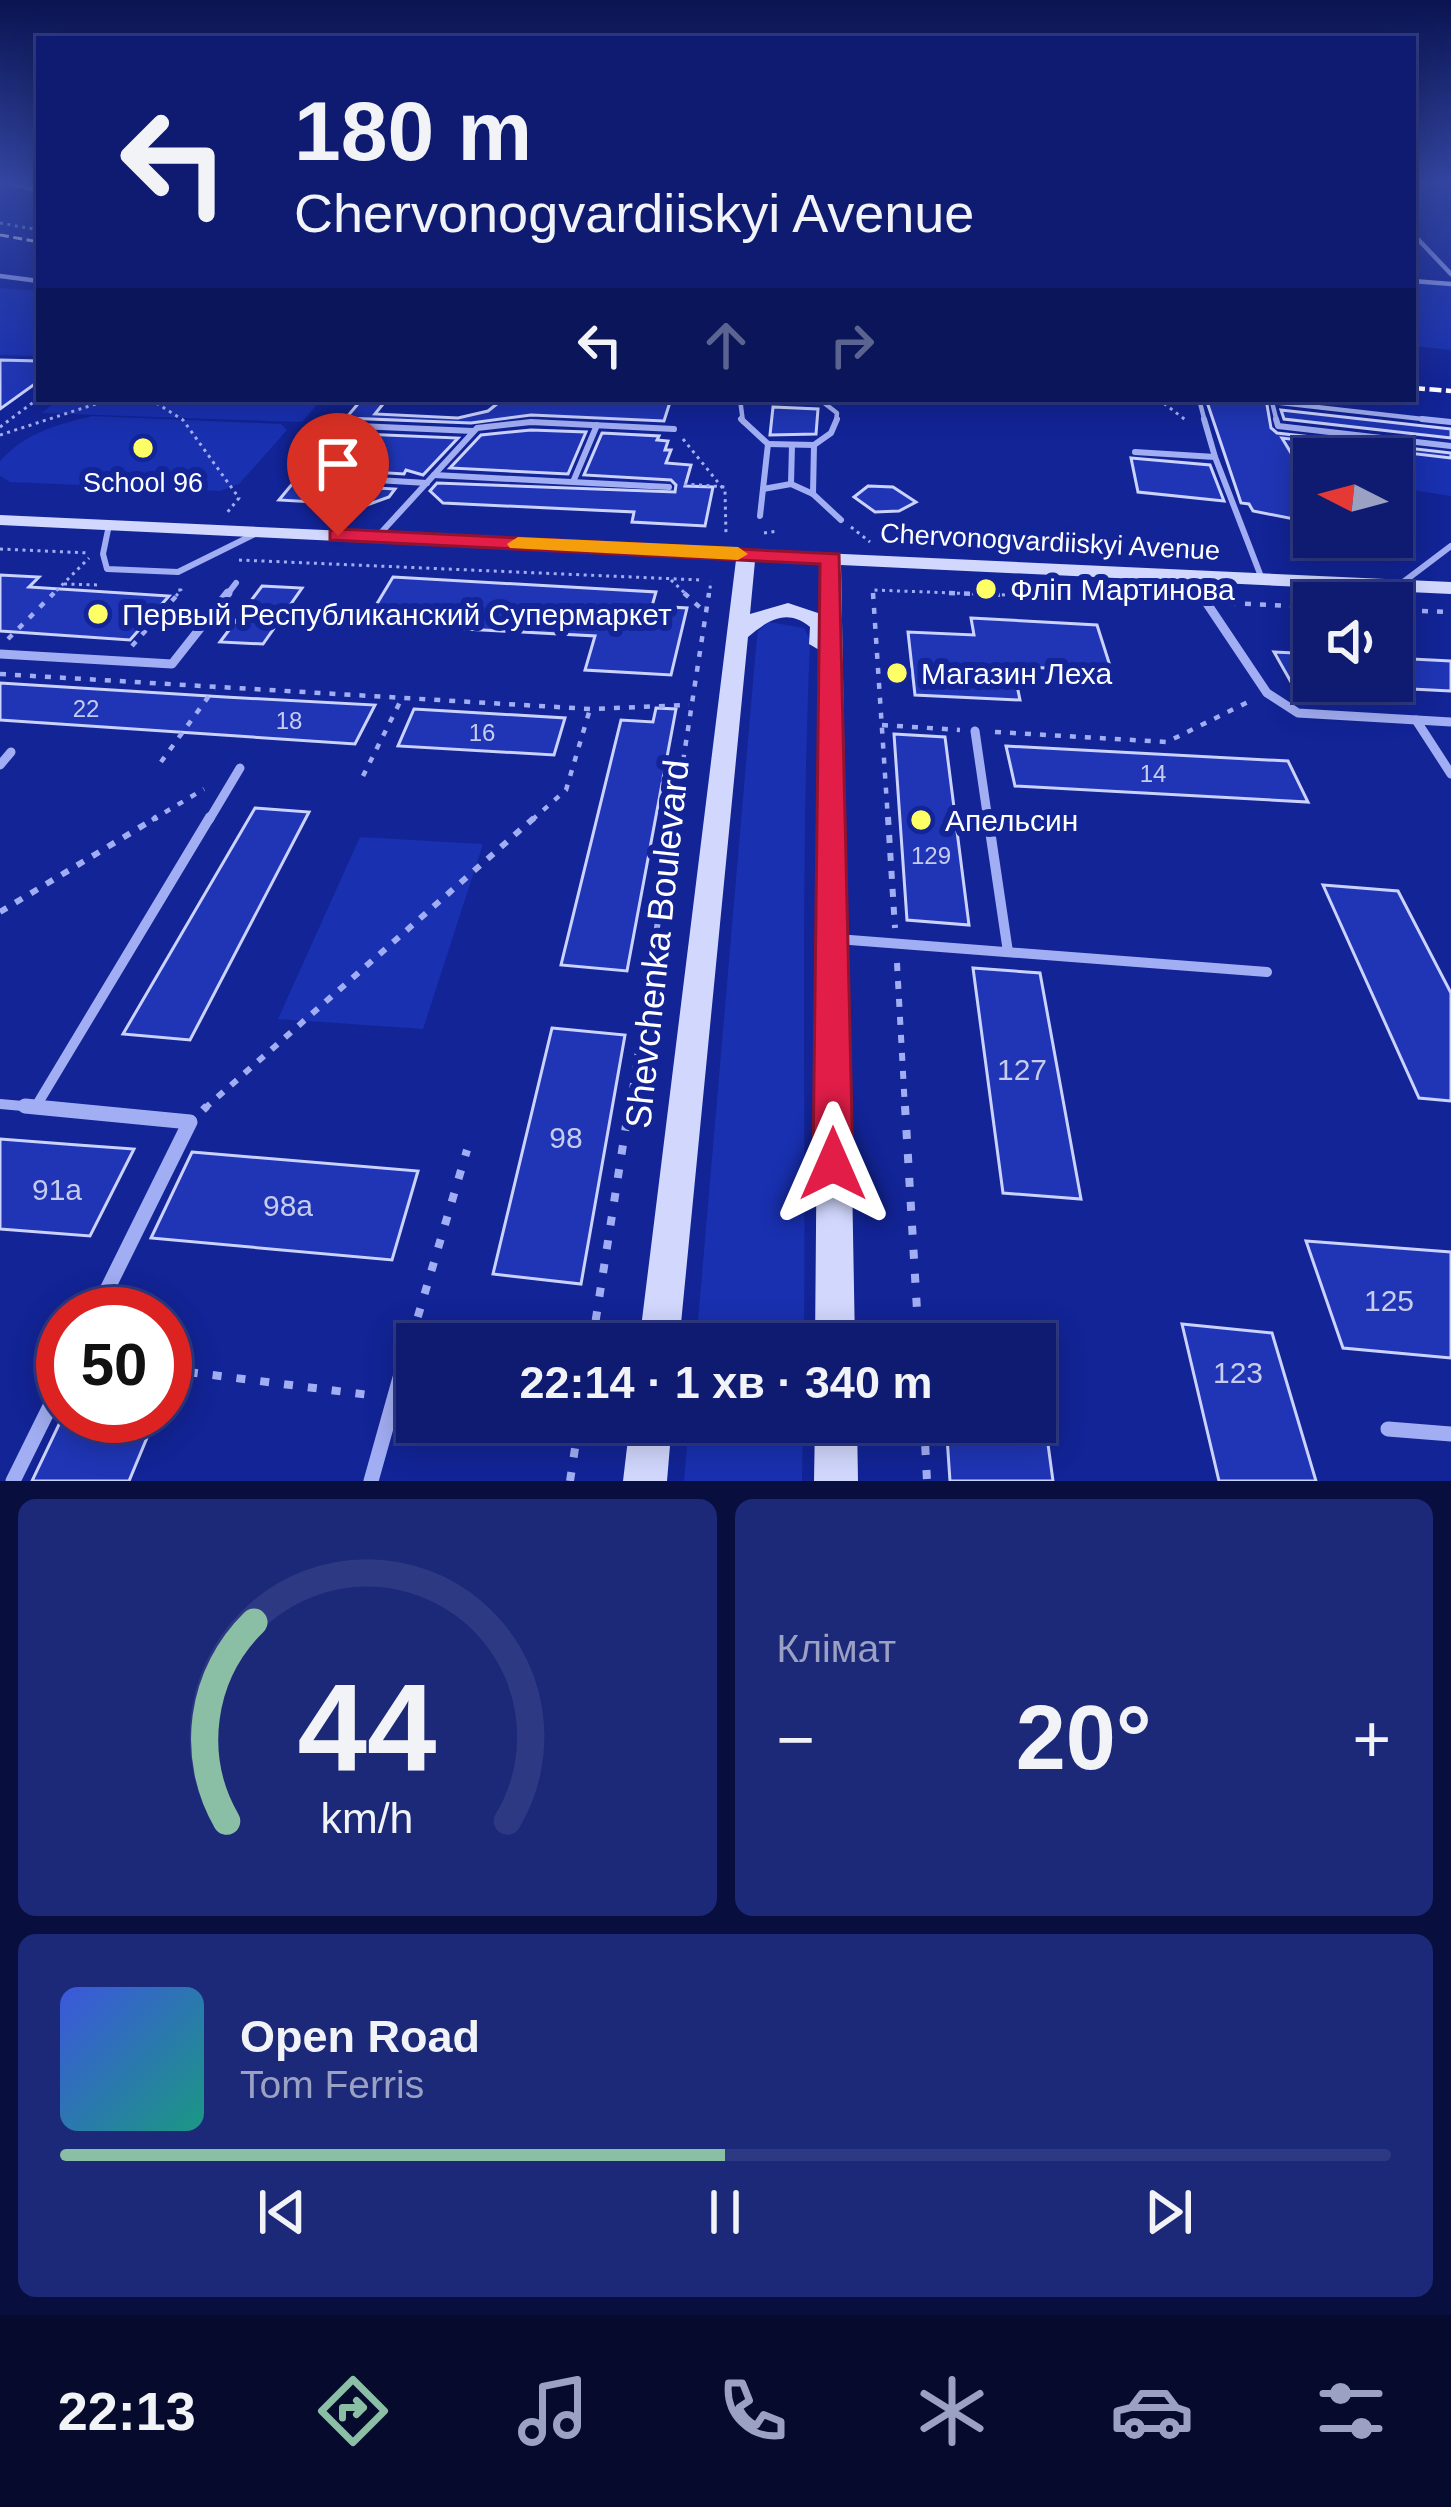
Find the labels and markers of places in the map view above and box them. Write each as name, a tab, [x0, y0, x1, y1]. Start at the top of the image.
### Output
pin	[287, 413, 389, 536]
marker: School 96	[130, 435, 156, 461]
place label: School 96	[83, 468, 203, 498]
place label: Фліп Мартинова	[1010, 573, 1235, 606]
marker: Фліп Мартинова	[973, 576, 999, 602]
place label: Первый Республиканский Супермаркет	[122, 598, 672, 631]
marker: Первый Республиканский Супермаркет	[85, 601, 111, 627]
place label: Магазин Леха	[921, 657, 1112, 690]
marker: Магазин Леха	[884, 660, 910, 686]
place label: Апельсин	[945, 804, 1078, 837]
marker: Апельсин	[908, 807, 934, 833]

